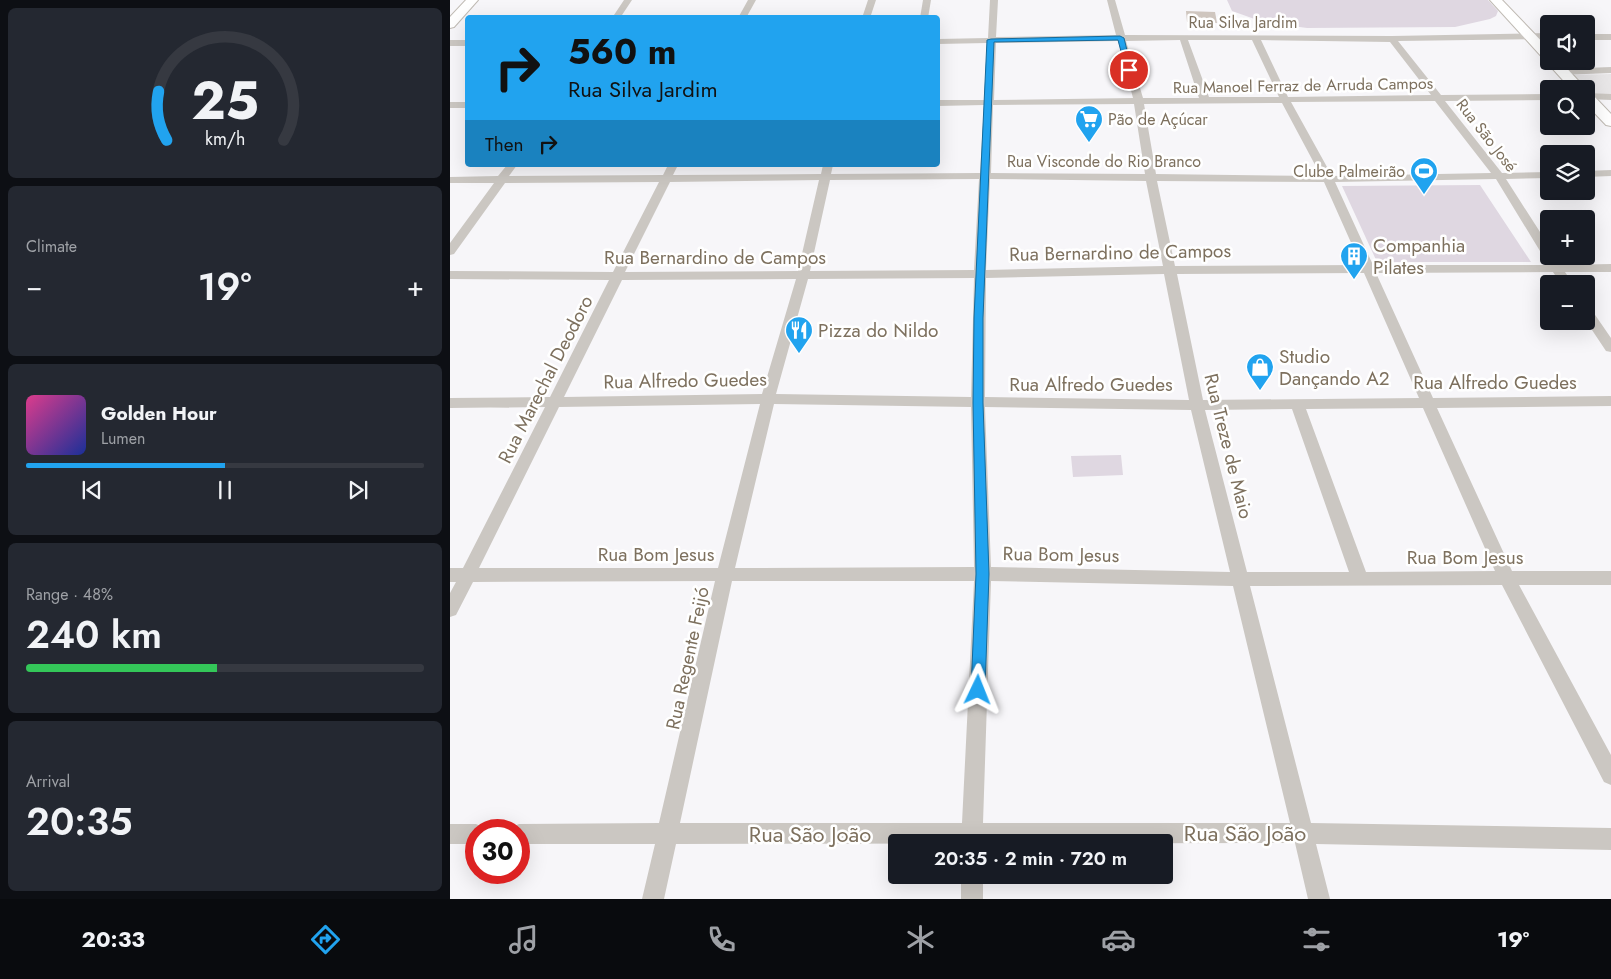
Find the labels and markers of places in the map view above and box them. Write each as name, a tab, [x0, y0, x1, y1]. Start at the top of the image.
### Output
pin	[1108, 49, 1150, 91]
supermarket icon: Pão de Açúcar	[1074, 104, 1104, 143]
place label: Pão de Açúcar	[1108, 108, 1208, 131]
sports icon: Clube Palmeirão	[1409, 156, 1439, 195]
place label: Clube Palmeirão	[1293, 160, 1405, 183]
place label: Companhia Pilates	[1373, 232, 1465, 281]
building icon: Companhia Pilates	[1339, 241, 1369, 280]
restaurant icon: Pizza do Nildo	[784, 315, 814, 354]
place label: Pizza do Nildo	[818, 317, 938, 344]
place label: Studio Dançando A2	[1279, 343, 1390, 392]
shop icon: Studio Dançando A2	[1245, 352, 1275, 391]

